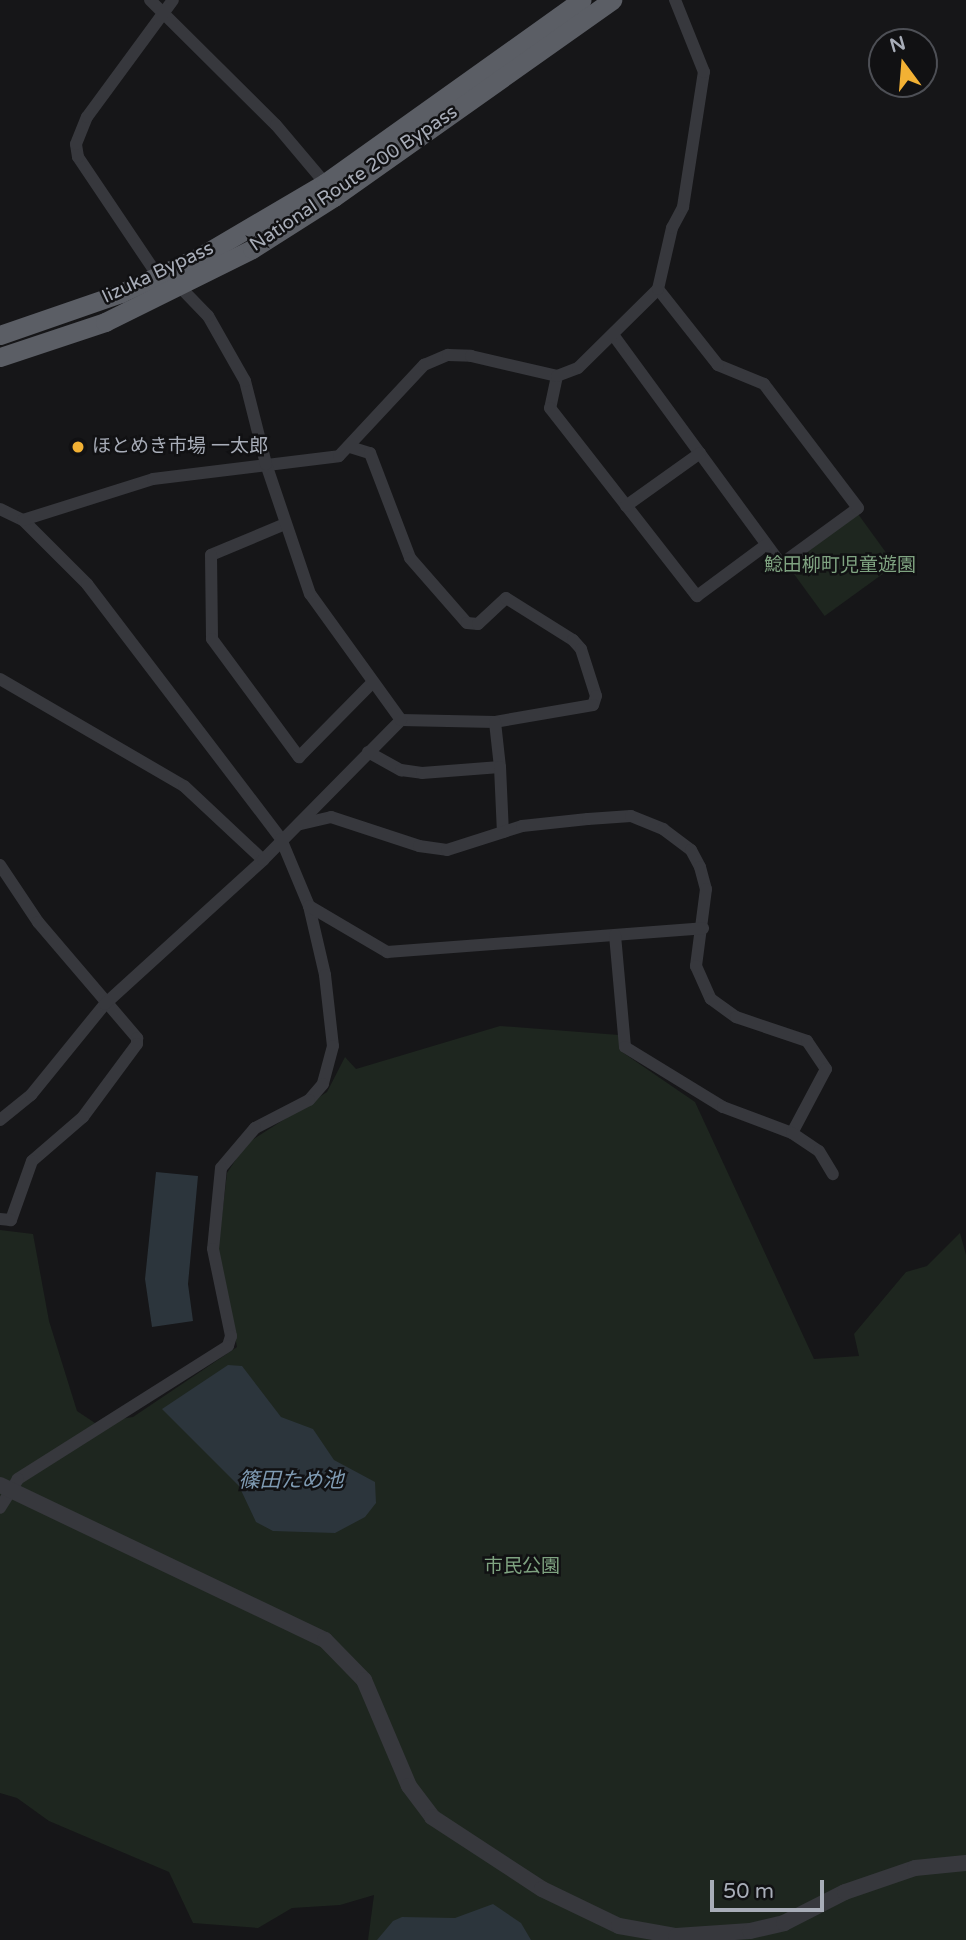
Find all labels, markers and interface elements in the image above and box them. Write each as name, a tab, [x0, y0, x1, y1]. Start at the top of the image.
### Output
north arrow	[868, 28, 938, 98]
text: N	[887, 32, 908, 57]
street label: National Route 200 Bypass	[246, 101, 462, 257]
street label: Iizuka Bypass	[98, 237, 218, 309]
place label: ほとめき市場 一太郎	[92, 436, 268, 458]
marker: ほとめき市場 一太郎	[70, 439, 86, 455]
park label: 鯰田柳町児童遊園	[764, 555, 916, 577]
water label: 篠田ため池	[239, 1468, 343, 1494]
park label: 市民公園	[484, 1556, 560, 1578]
scale bar	[714, 1867, 828, 1911]
text: 50 m	[723, 1879, 774, 1904]

